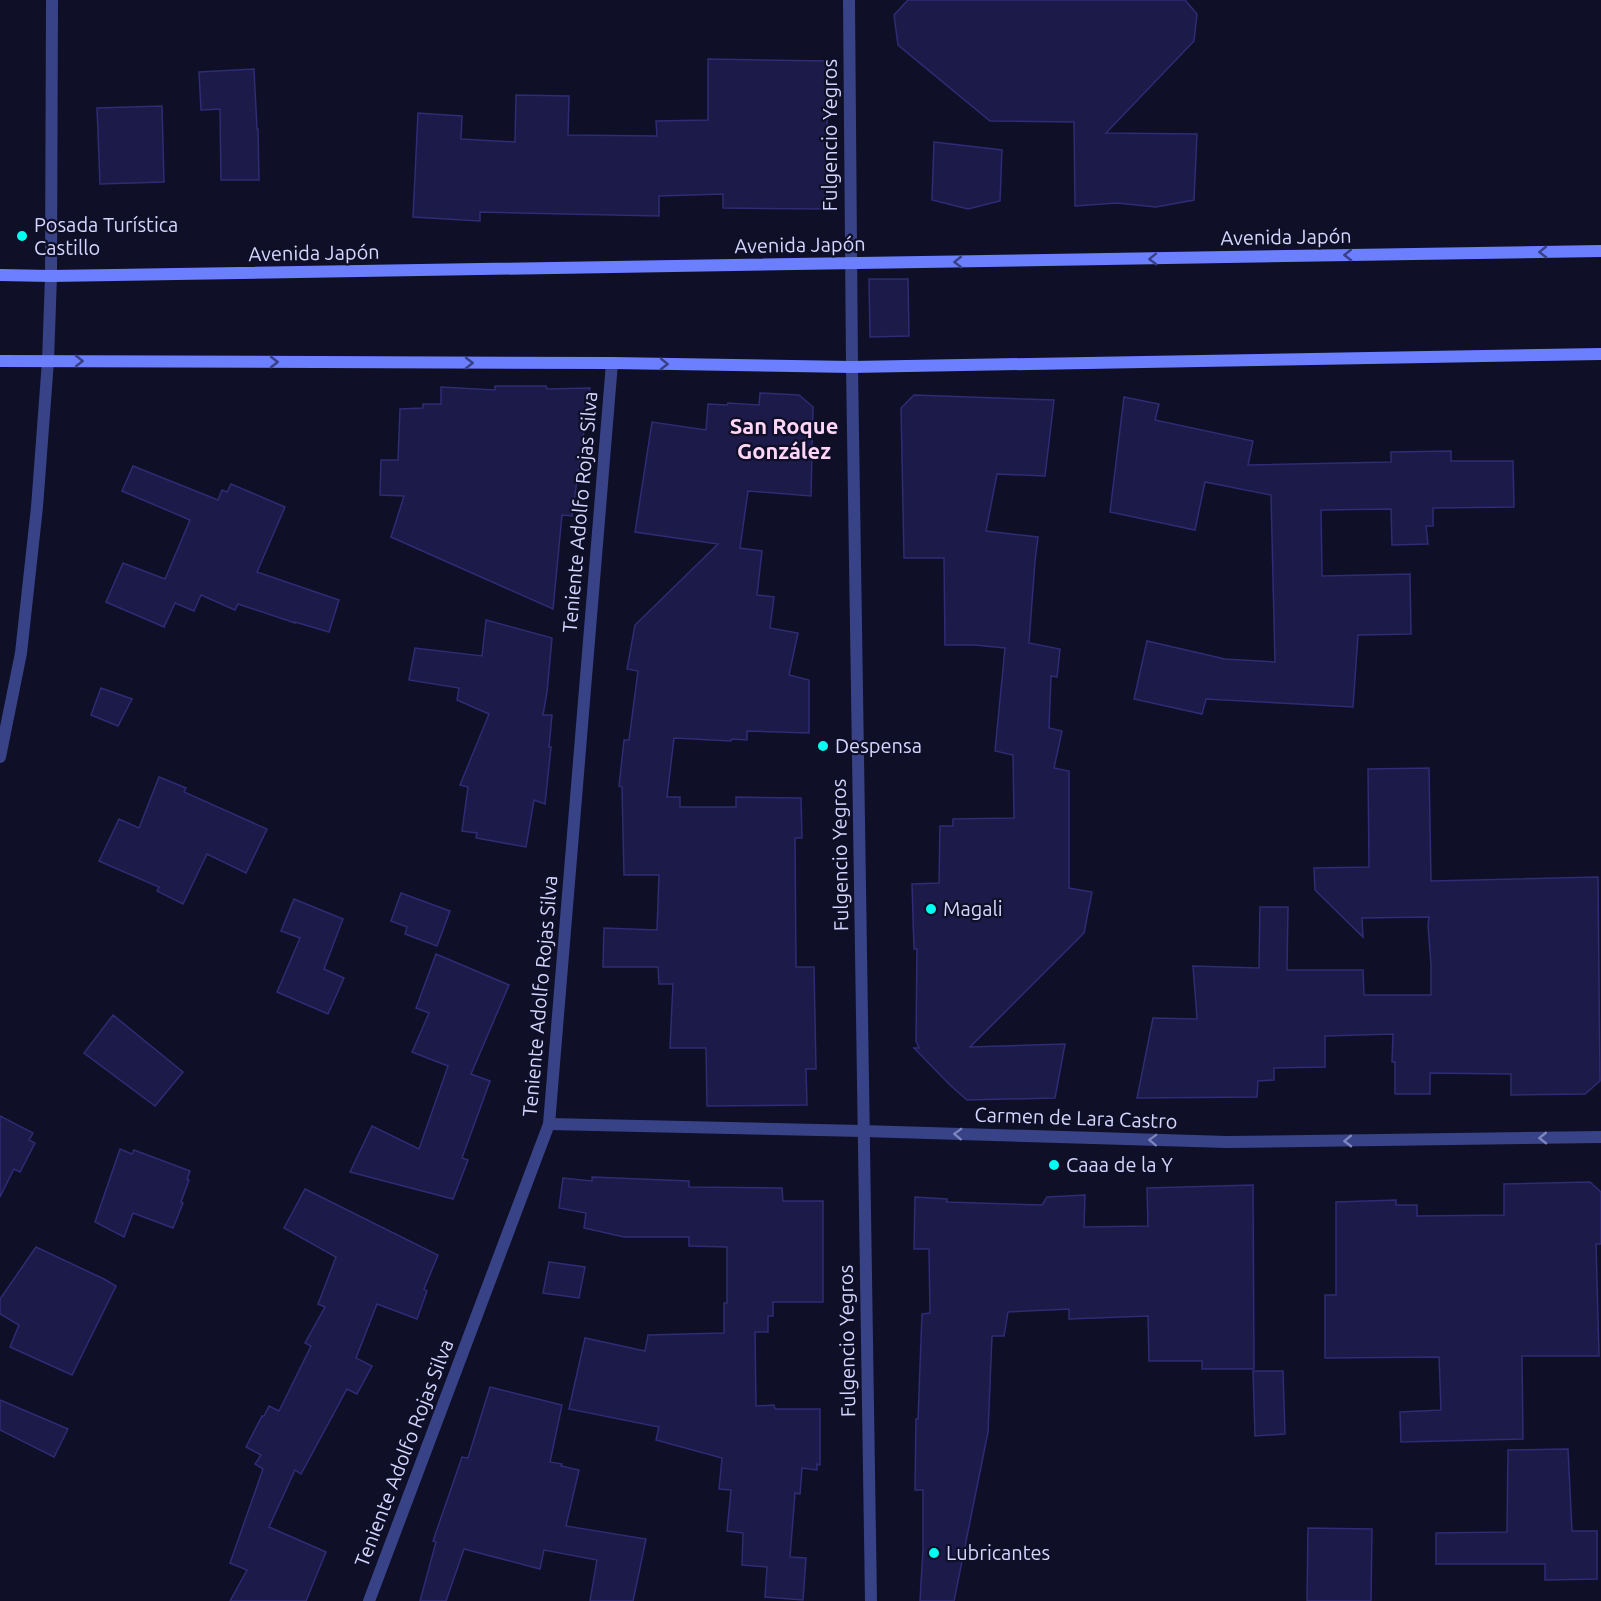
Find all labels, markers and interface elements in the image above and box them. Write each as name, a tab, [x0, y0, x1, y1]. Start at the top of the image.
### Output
street label: Fulgencio Yegros	[818, 59, 841, 211]
place label: Posada Turística Castillo	[34, 213, 178, 259]
street label: Avenida Japón	[1220, 224, 1352, 249]
marker: Posada Turística Castillo	[15, 229, 29, 243]
street label: Avenida Japón	[734, 232, 866, 257]
street label: Avenida Japón	[248, 240, 380, 265]
one-way arrow	[1538, 246, 1547, 258]
one-way arrow	[1343, 249, 1352, 261]
one-way arrow	[1148, 253, 1157, 265]
one-way arrow	[953, 256, 962, 268]
one-way arrow	[75, 355, 84, 368]
one-way arrow	[270, 356, 279, 368]
one-way arrow	[465, 357, 474, 369]
one-way arrow	[660, 358, 669, 370]
street label: Teniente Adolfo Rojas Silva	[558, 390, 602, 633]
district label: San Roque González	[730, 413, 838, 463]
place label: Despensa	[835, 734, 922, 757]
marker: Despensa	[816, 739, 830, 753]
street label: Fulgencio Yegros	[827, 779, 852, 931]
street label: Teniente Adolfo Rojas Silva	[518, 874, 562, 1117]
place label: Magali	[943, 897, 1003, 920]
marker: Magali	[924, 902, 938, 916]
street label: Carmen de Lara Castro	[974, 1102, 1178, 1133]
one-way arrow	[953, 1128, 962, 1140]
one-way arrow	[1538, 1132, 1547, 1144]
one-way arrow	[1148, 1134, 1157, 1146]
one-way arrow	[1343, 1134, 1352, 1147]
place label: Caaa de la Y	[1066, 1153, 1173, 1176]
marker: Caaa de la Y	[1047, 1158, 1061, 1172]
street label: Fulgencio Yegros	[834, 1265, 859, 1417]
street label: Teniente Adolfo Rojas Silva	[349, 1336, 458, 1570]
place label: Lubricantes	[946, 1541, 1050, 1564]
marker: Lubricantes	[927, 1546, 941, 1560]

